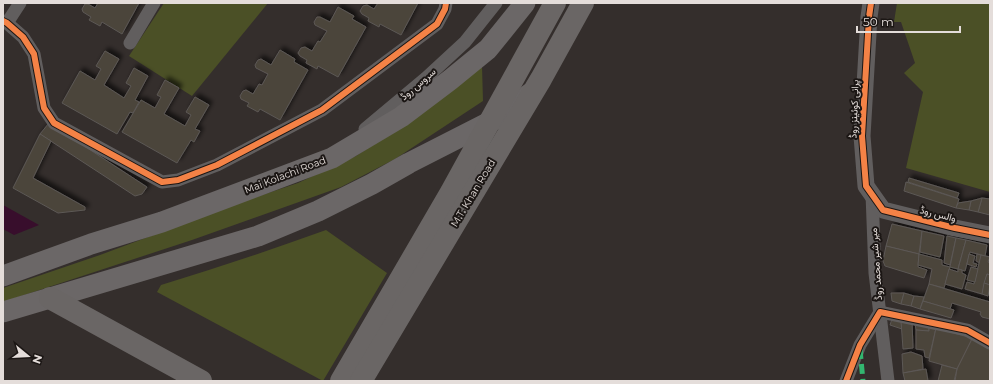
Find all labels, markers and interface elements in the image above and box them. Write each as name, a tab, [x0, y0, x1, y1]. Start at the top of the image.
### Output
scale bar	[857, 8, 960, 34]
text: 50 m	[863, 14, 894, 29]
street label: سروس روڈ	[398, 65, 439, 103]
street label: پرانی کوئینز روڈ	[846, 79, 863, 139]
street label: Mai Kolachi Road	[242, 153, 328, 197]
street label: M.T. Khan Road	[448, 157, 498, 229]
street label: والس روڈ	[918, 203, 958, 225]
street label: میر شیر محمد روڈ	[867, 227, 885, 301]
north arrow	[8, 336, 48, 376]
text: N	[29, 353, 46, 365]

